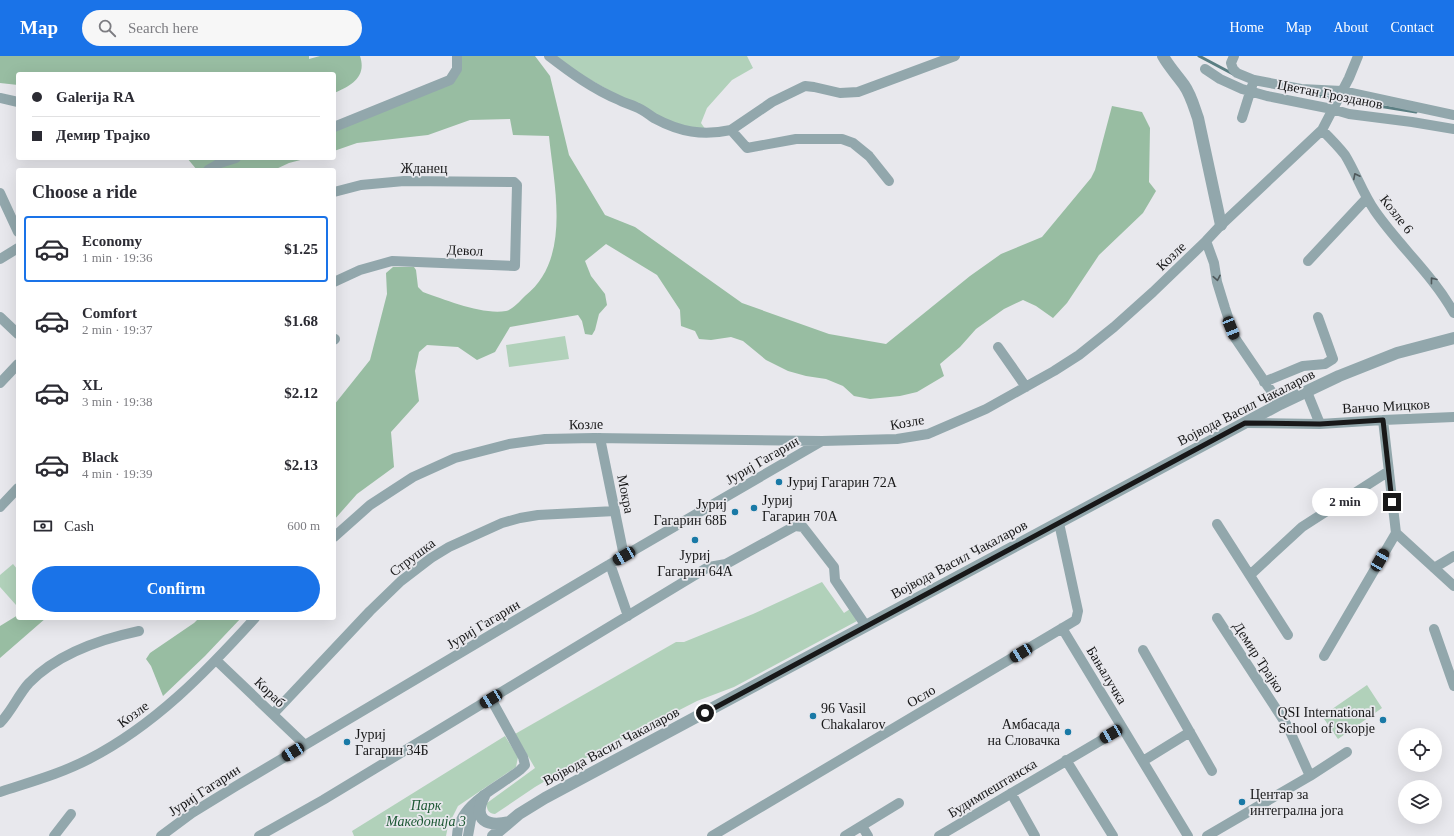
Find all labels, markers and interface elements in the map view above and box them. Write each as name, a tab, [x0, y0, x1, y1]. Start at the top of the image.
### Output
search box	[82, 10, 362, 46]
text: Map	[20, 17, 58, 38]
icon: search	[96, 17, 118, 39]
text: Search here	[128, 20, 198, 36]
text: Home	[1230, 20, 1264, 35]
text: Map	[1286, 20, 1311, 35]
text: About	[1333, 20, 1368, 35]
text: Contact	[1390, 20, 1434, 35]
street label: Цветан Грозданов	[1276, 77, 1384, 112]
text: Galerija RA	[56, 89, 135, 105]
text: Демир Трајко	[56, 127, 150, 143]
street label: Жданец	[400, 161, 448, 176]
one-way arrow	[1353, 173, 1361, 180]
text: Choose a ride	[32, 182, 137, 202]
street label: Козле 6	[1377, 192, 1416, 237]
icon: car	[34, 231, 70, 267]
text: Economy	[82, 233, 142, 249]
street label: Козле	[1154, 239, 1189, 274]
text: $1.25	[284, 241, 318, 257]
street label: Девол	[447, 242, 483, 259]
text: 1 min · 19:36	[82, 250, 152, 265]
one-way arrow	[1212, 275, 1220, 282]
one-way arrow	[1430, 278, 1437, 285]
icon: car	[34, 303, 70, 339]
text: Comfort	[82, 305, 137, 321]
text: $1.68	[284, 313, 318, 329]
car	[1221, 315, 1241, 341]
text: 2 min · 19:37	[82, 322, 152, 337]
street label: Војвода Васил Чакаларов	[1175, 366, 1318, 449]
icon: car	[34, 375, 70, 411]
text: XL	[82, 377, 103, 393]
text: $2.12	[284, 385, 318, 401]
text: 3 min · 19:38	[82, 394, 152, 409]
street label: Ванчо Мицков	[1342, 397, 1431, 416]
street label: Козле	[889, 412, 925, 433]
street label: Козле	[569, 417, 603, 432]
street label: Јуриј Гагарин	[723, 433, 802, 487]
icon: car	[34, 447, 70, 483]
text: Black	[82, 449, 119, 465]
text: $2.13	[284, 457, 318, 473]
text: 4 min · 19:39	[82, 466, 152, 481]
street label: Мокра	[614, 473, 637, 515]
place label: Јуриј Гагарин 72А	[787, 475, 898, 490]
marker: Јуриј Гагарин 72А	[774, 477, 784, 487]
callout: 2 min	[1312, 488, 1378, 516]
place label: Јуриј Гагарин 70А	[762, 493, 838, 524]
route end	[1383, 493, 1401, 511]
text: 2 min	[1329, 494, 1361, 509]
place label: Јуриј Гагарин 68Б	[654, 497, 727, 528]
marker: Јуриј Гагарин 70А	[749, 503, 759, 513]
marker: Јуриј Гагарин 68Б	[730, 507, 740, 517]
icon: cash	[32, 515, 54, 537]
street label: Војвода Васил Чакаларов	[889, 517, 1030, 602]
text: Cash	[64, 518, 94, 534]
text: 600 m	[287, 518, 320, 533]
street label: Струшка	[387, 535, 439, 579]
marker: Јуриј Гагарин 64А	[690, 535, 700, 545]
car	[611, 545, 637, 567]
car	[1369, 547, 1391, 573]
place label: Јуриј Гагарин 64А	[657, 548, 734, 579]
button: Confirm	[32, 566, 320, 612]
street label: Јуриј Гагарин	[444, 597, 523, 652]
street label: Демир Трајко	[1230, 619, 1287, 695]
car	[1008, 642, 1034, 664]
street label: Бањалучка	[1084, 644, 1130, 707]
street label: Кораб	[252, 674, 288, 710]
street label: Осло	[904, 682, 938, 711]
car	[478, 688, 504, 710]
street label: Козле	[115, 698, 152, 731]
place label: 96 Vasil Chakalarov	[821, 701, 886, 732]
street label: Војвода Васил Чакаларов	[541, 704, 682, 789]
route start	[696, 704, 714, 722]
place label: QSI International School of Skopje	[1277, 705, 1375, 736]
marker: 96 Vasil Chakalarov	[808, 711, 818, 721]
marker: QSI International School of Skopje	[1378, 715, 1388, 725]
place label: Амбасада на Словачка	[988, 717, 1061, 748]
car	[1098, 723, 1124, 745]
place label: Јуриј Гагарин 34Б	[355, 727, 428, 758]
marker: Амбасада на Словачка	[1063, 727, 1073, 737]
map controls	[1398, 728, 1442, 824]
button: locate	[1398, 728, 1442, 772]
marker: Јуриј Гагарин 34Б	[342, 737, 352, 747]
car	[280, 741, 306, 763]
street label: Будимпештанска	[945, 756, 1040, 821]
street label: Јуриј Гагарин	[166, 761, 243, 819]
button: layers	[1398, 780, 1442, 824]
place label: Центар за интегрална јога	[1250, 787, 1344, 818]
marker: Центар за интегрална јога	[1237, 797, 1247, 807]
park label: Парк Македонија 3	[385, 798, 466, 829]

